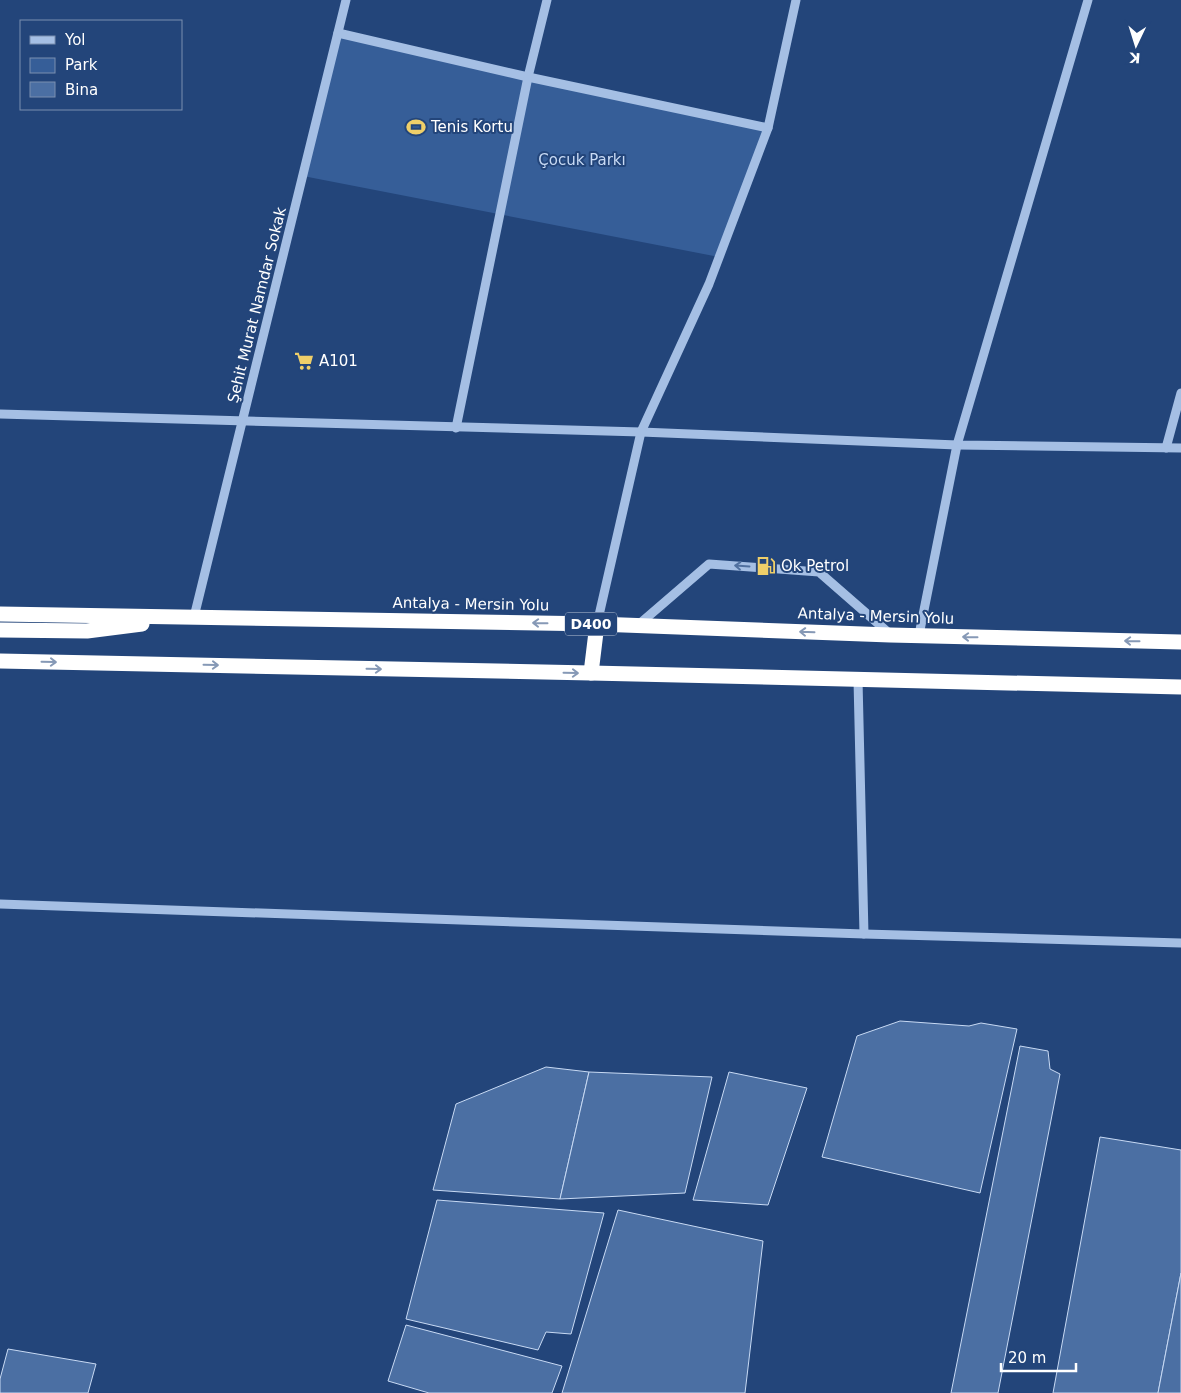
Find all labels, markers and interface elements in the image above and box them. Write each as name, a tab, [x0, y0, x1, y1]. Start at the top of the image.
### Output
legend	[20, 20, 182, 110]
north arrow	[1111, 20, 1161, 70]
text: Yol	[64, 31, 86, 49]
text: K	[1128, 50, 1141, 66]
text: Park	[65, 56, 98, 74]
text: Bina	[65, 81, 98, 99]
sports icon: Tenis Kortu	[405, 116, 427, 138]
place label: Tenis Kortu	[430, 118, 513, 136]
park label: Çocuk Parkı	[538, 151, 626, 169]
street label: Şehit Murat Namdar Sokak	[224, 205, 290, 405]
supermarket icon: A101	[293, 350, 315, 372]
place label: A101	[319, 352, 358, 370]
fuel station icon: Ok Petrol	[755, 555, 777, 577]
place label: Ok Petrol	[781, 557, 849, 575]
one-way arrow	[735, 562, 751, 571]
street label: Antalya - Mersin Yolu	[393, 594, 549, 614]
street label: Antalya - Mersin Yolu	[797, 604, 955, 628]
road number: D400	[565, 612, 617, 636]
one-way arrow	[532, 618, 548, 628]
one-way arrow	[800, 627, 816, 636]
one-way arrow	[962, 632, 978, 641]
one-way arrow	[1125, 636, 1141, 646]
one-way arrow	[40, 657, 56, 667]
one-way arrow	[203, 661, 219, 670]
one-way arrow	[365, 664, 381, 673]
one-way arrow	[563, 668, 579, 677]
scale bar	[1001, 1340, 1076, 1372]
text: 20 m	[1008, 1349, 1046, 1367]

